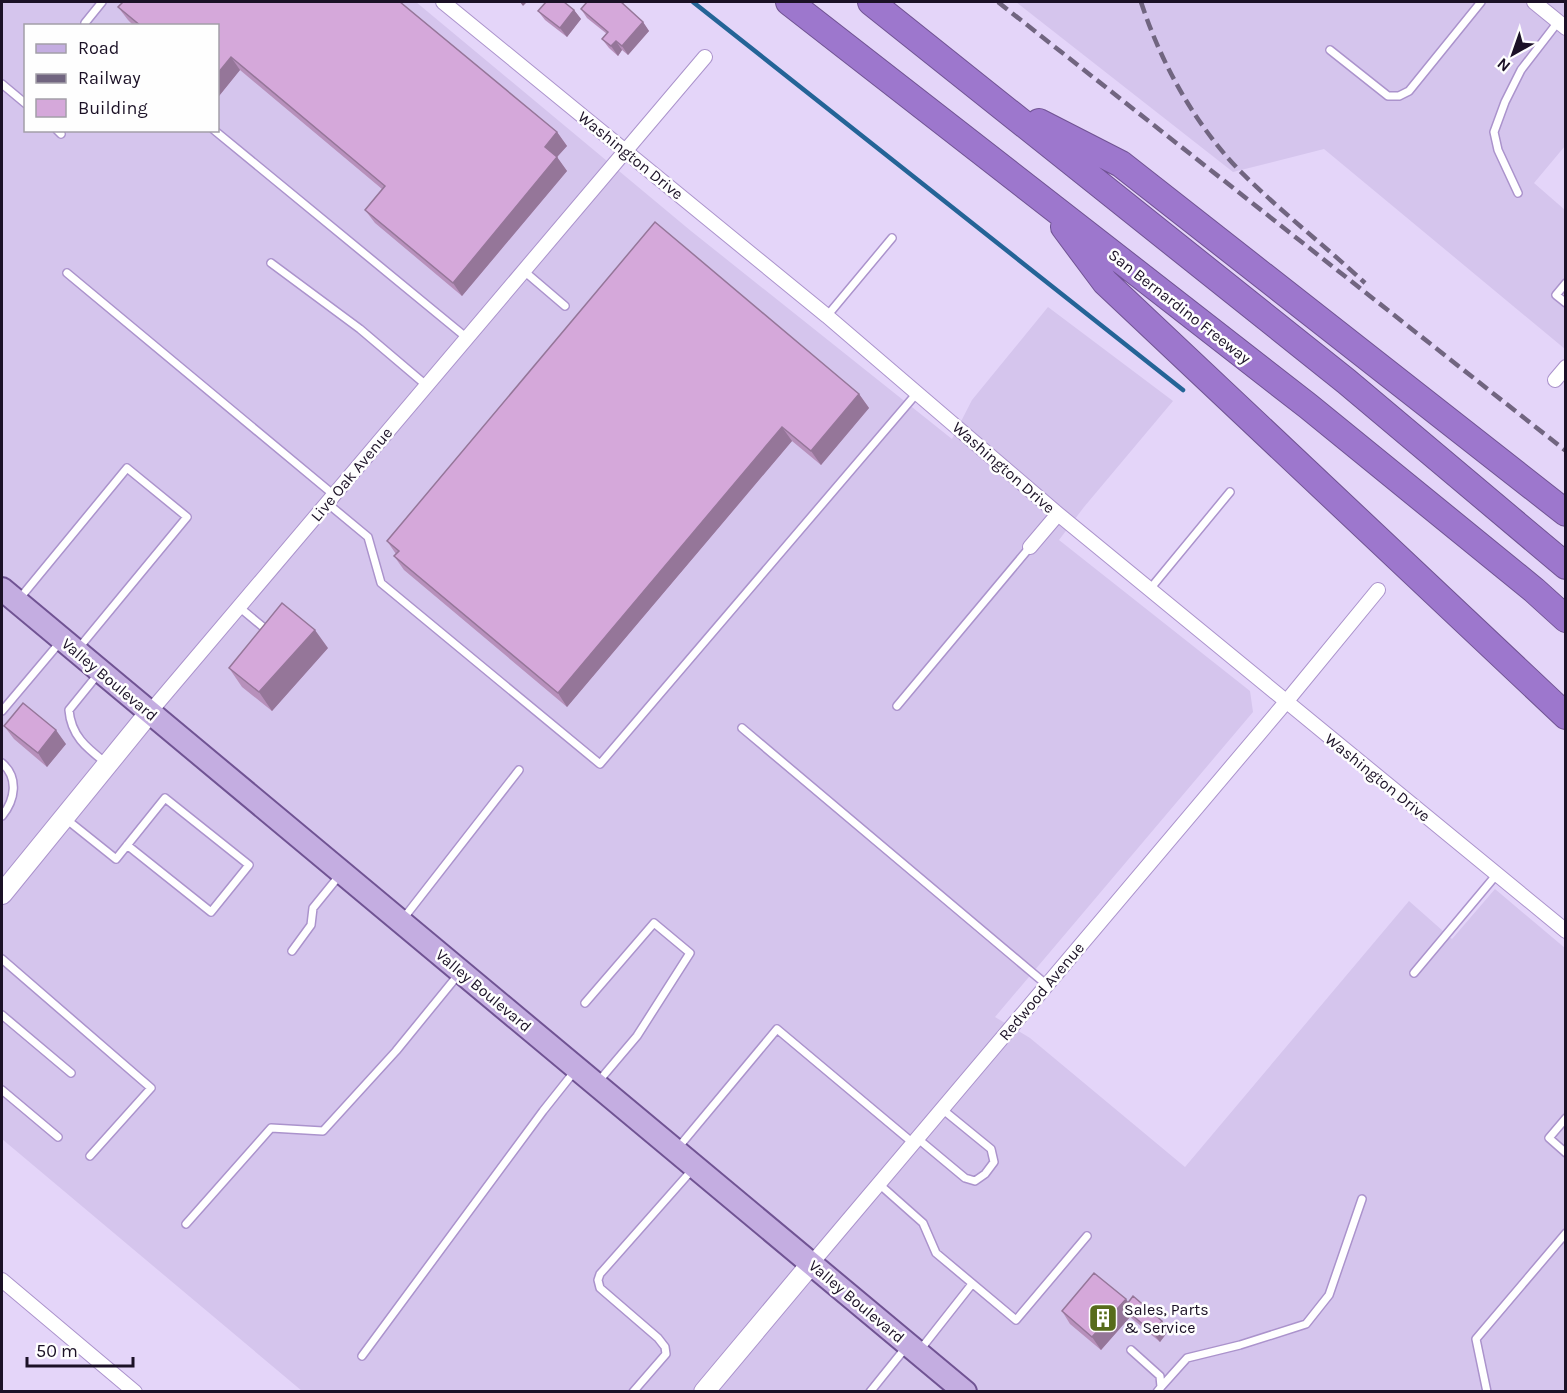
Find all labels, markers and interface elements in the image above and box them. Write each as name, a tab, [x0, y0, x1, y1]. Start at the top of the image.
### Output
legend	[24, 24, 219, 132]
north arrow	[1483, 24, 1543, 84]
text: Road	[78, 37, 119, 59]
text: N	[1493, 54, 1514, 76]
text: Railway	[78, 67, 141, 89]
text: Building	[78, 97, 148, 119]
street label: Washington Drive	[574, 107, 687, 204]
street label: San Bernardino Freeway	[1105, 245, 1255, 368]
street label: Washington Drive	[948, 418, 1059, 517]
street label: Live Oak Avenue	[307, 423, 396, 525]
street label: Valley Boulevard	[58, 634, 161, 725]
street label: Washington Drive	[1321, 729, 1434, 826]
street label: Redwood Avenue	[995, 938, 1088, 1044]
street label: Valley Boulevard	[432, 945, 535, 1036]
street label: Valley Boulevard	[805, 1256, 908, 1347]
place label: Sales, Parts & Service	[1124, 1300, 1209, 1337]
building icon: Sales, Parts & Service	[1087, 1302, 1119, 1334]
scale bar	[27, 1330, 134, 1368]
text: 50 m	[36, 1340, 78, 1362]

